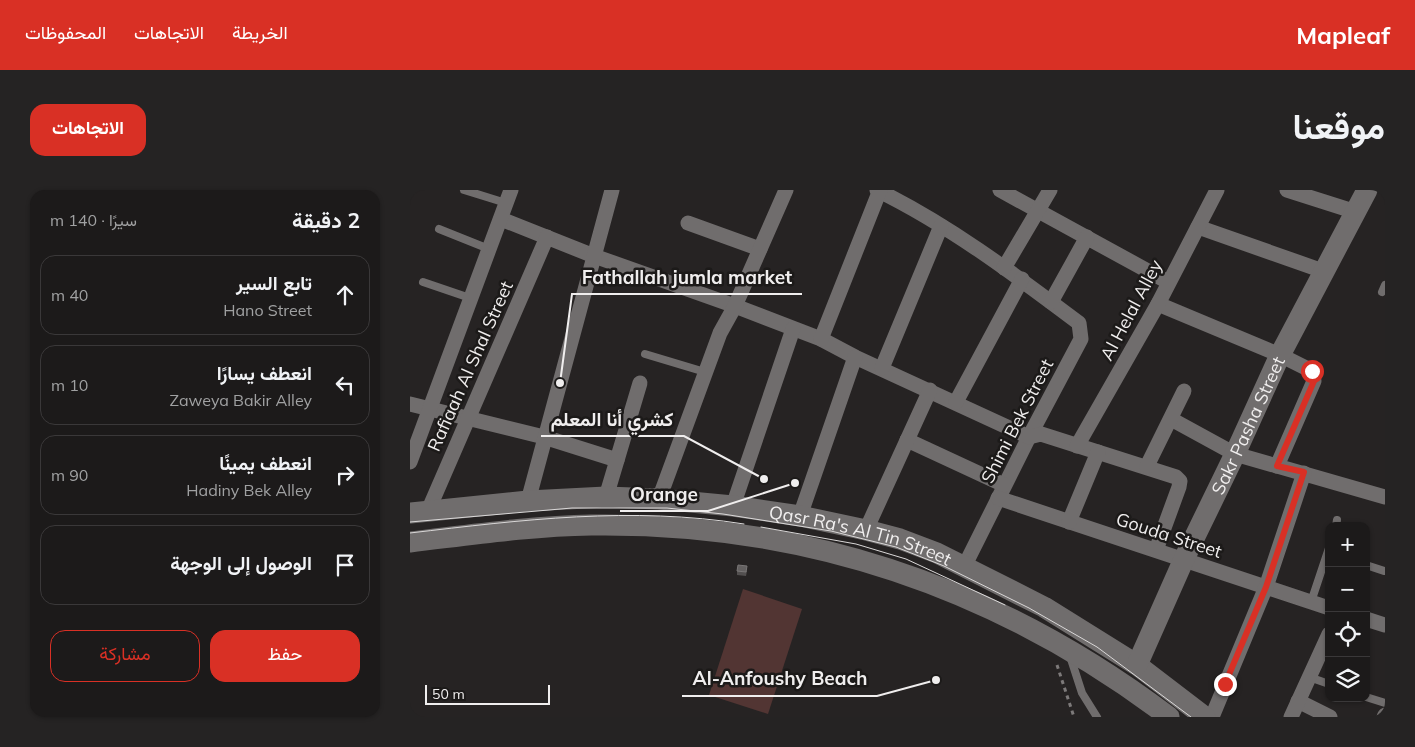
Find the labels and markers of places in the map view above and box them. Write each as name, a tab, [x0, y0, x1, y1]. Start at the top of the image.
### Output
callout: Fathallah jumla market	[572, 260, 802, 294]
callout: كشري أنا المعلم	[541, 402, 684, 436]
callout: Orange	[620, 477, 708, 511]
callout: Al-Anfoushy Beach	[682, 662, 877, 696]

